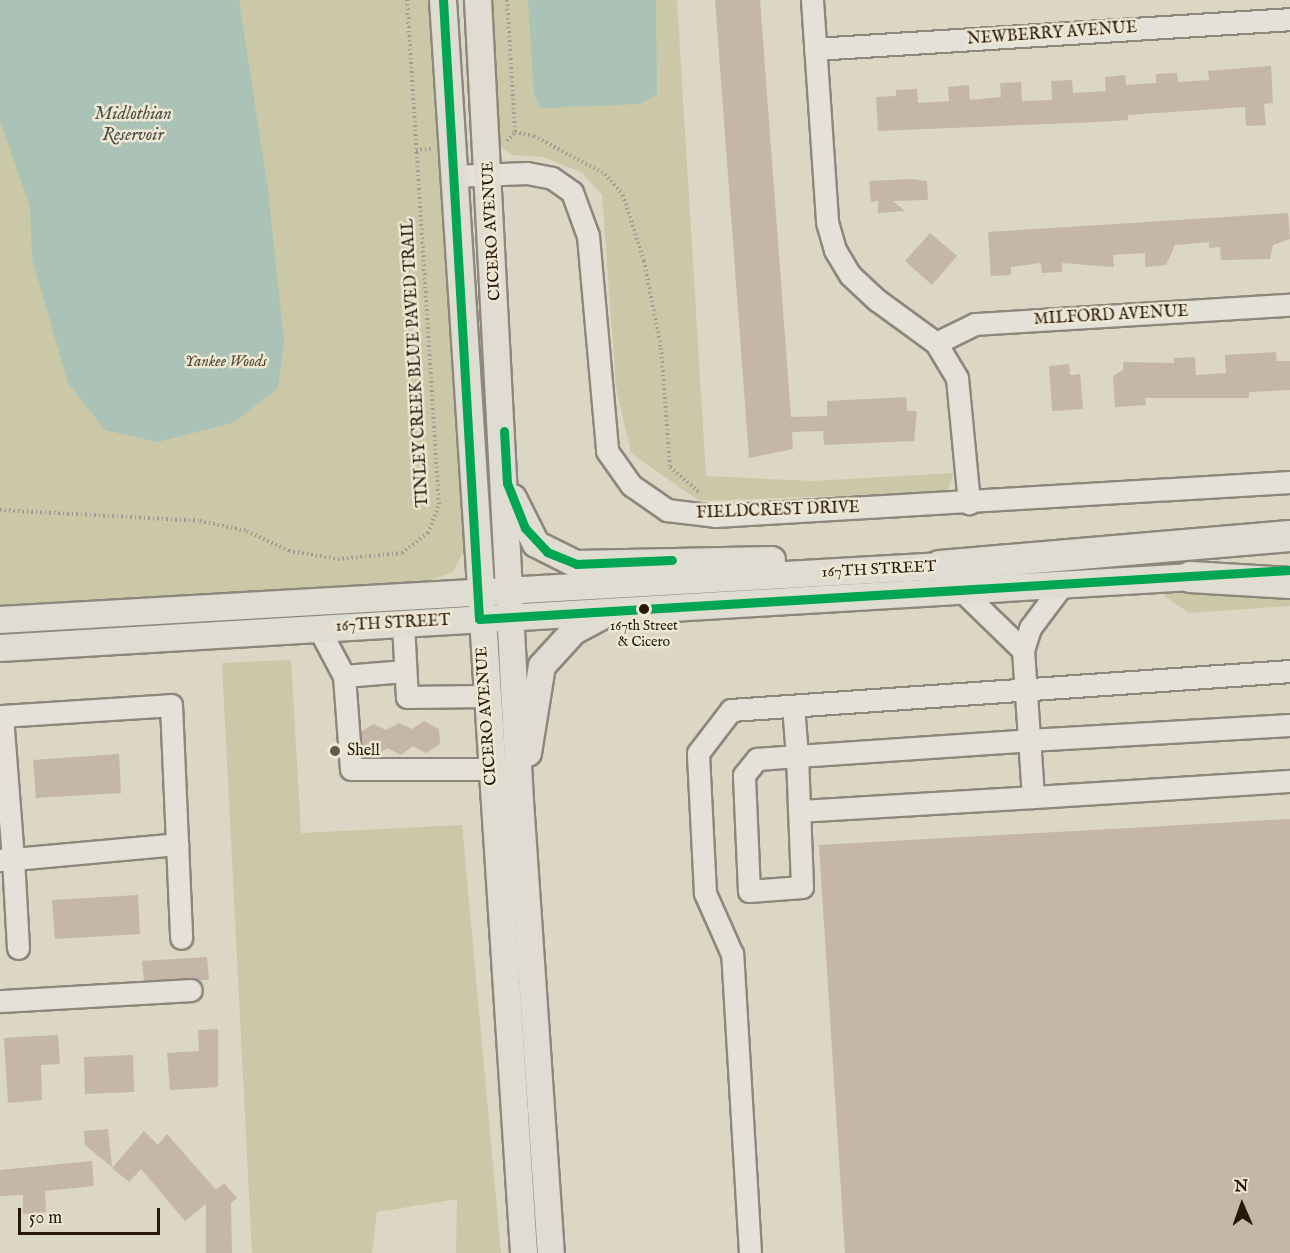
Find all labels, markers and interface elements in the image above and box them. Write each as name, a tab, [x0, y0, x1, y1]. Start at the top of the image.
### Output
street label: NEWBERRY AVENUE	[966, 18, 1138, 50]
water label: Midlothian Reservoir	[94, 105, 172, 148]
street label: CICERO AVENUE	[479, 161, 505, 301]
street label: TINLEY CREEK BLUE PAVED TRAIL	[399, 218, 433, 508]
street label: MILFORD AVENUE	[1033, 302, 1189, 330]
park label: Yankee Woods	[185, 352, 267, 372]
street label: FIELDCREST DRIVE	[696, 499, 860, 523]
street label: 167TH STREET	[821, 557, 937, 583]
marker: 167th Street & Cicero	[638, 603, 650, 615]
street label: 167TH STREET	[335, 611, 451, 637]
place label: 167th Street & Cicero	[610, 618, 678, 650]
street label: CICERO AVENUE	[473, 646, 501, 786]
place label: Shell	[347, 741, 380, 761]
marker: Shell	[328, 744, 342, 758]
north arrow	[1212, 1175, 1272, 1235]
text: N	[1234, 1177, 1249, 1197]
scale bar	[21, 1196, 164, 1234]
text: 50 m	[29, 1207, 62, 1230]

